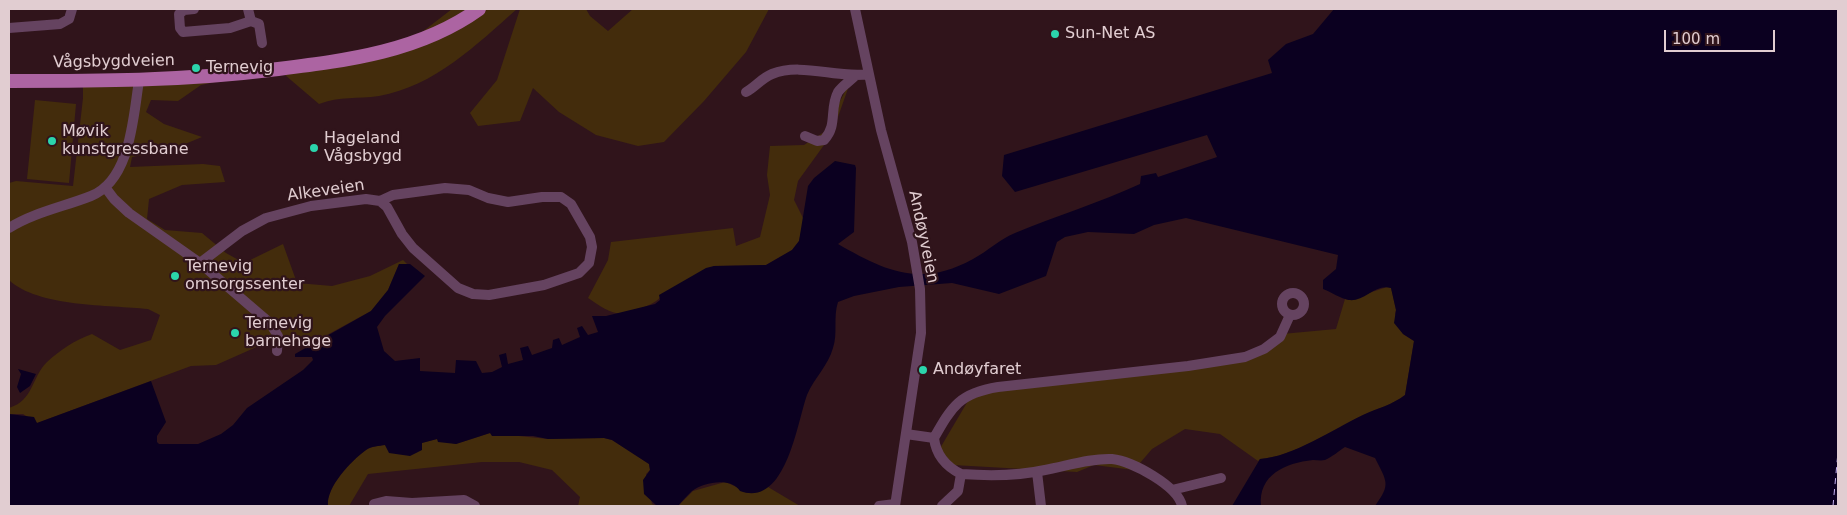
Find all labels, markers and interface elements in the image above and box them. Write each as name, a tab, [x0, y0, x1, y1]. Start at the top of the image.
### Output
scale bar	[1667, 20, 1778, 52]
place label: Sun-Net AS	[1065, 24, 1155, 44]
marker: Sun-Net AS	[1049, 28, 1061, 40]
text: 100 m	[1672, 30, 1720, 48]
street label: Vågsbygdveien	[53, 51, 175, 73]
place label: Ternevig	[206, 58, 273, 78]
marker: Ternevig	[190, 62, 202, 74]
place label: Møvik kunstgressbane	[62, 122, 189, 160]
place label: Hageland Vågsbygd	[324, 129, 402, 167]
marker: Møvik kunstgressbane	[46, 135, 58, 147]
marker: Hageland Vågsbygd	[308, 142, 320, 154]
street label: Alkeveien	[286, 176, 366, 206]
street label: Andøyveien	[904, 189, 942, 285]
place label: Ternevig omsorgssenter	[185, 257, 304, 295]
marker: Ternevig omsorgssenter	[169, 270, 181, 282]
place label: Ternevig barnehage	[245, 314, 331, 352]
marker: Ternevig barnehage	[229, 327, 241, 339]
place label: Andøyfaret	[933, 360, 1021, 380]
marker: Andøyfaret	[917, 364, 929, 376]

